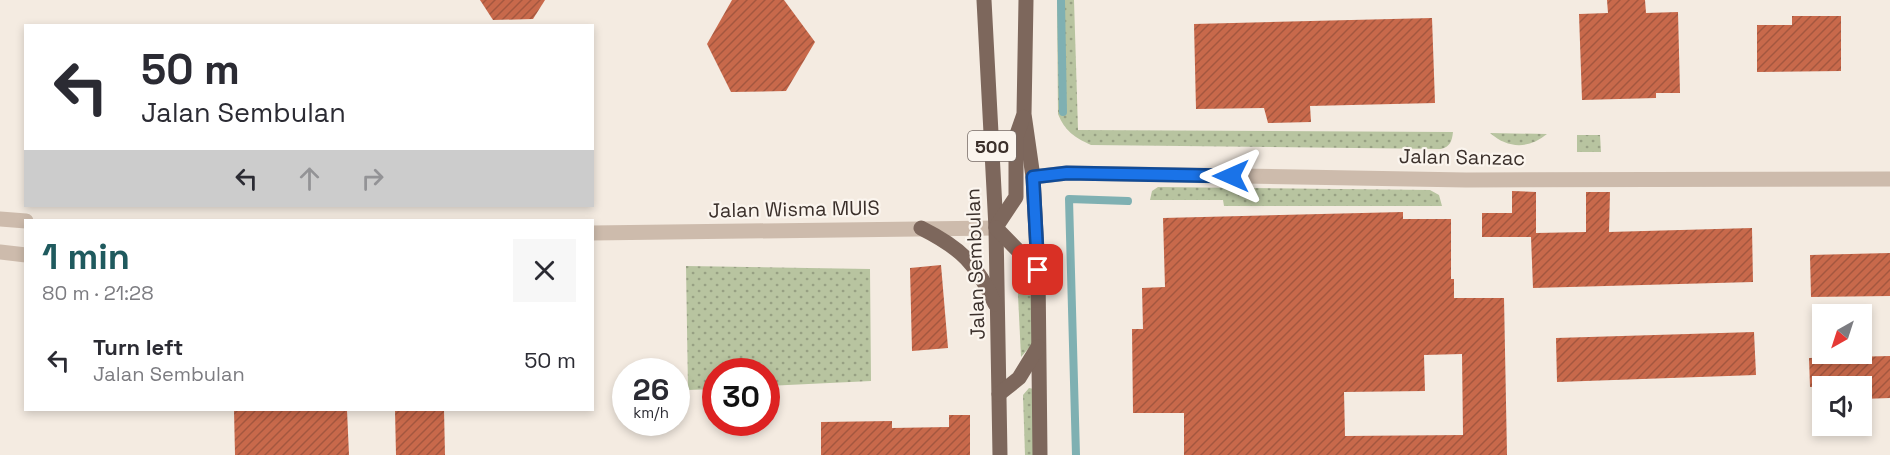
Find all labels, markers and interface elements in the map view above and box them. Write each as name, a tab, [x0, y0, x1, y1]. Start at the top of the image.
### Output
text: 50 m	[141, 43, 240, 96]
icon: left	[42, 48, 120, 126]
text: Jalan Sembulan	[141, 95, 346, 130]
road number: 500	[968, 131, 1016, 161]
street label: Jalan Sanzac	[1399, 143, 1525, 171]
position arrow	[1199, 144, 1263, 208]
icon: left	[230, 162, 263, 195]
icon: ahead	[293, 162, 326, 195]
icon: right	[356, 162, 389, 195]
street label: Jalan Sembulan	[959, 188, 991, 340]
street label: Jalan Wisma MUIS	[708, 195, 880, 223]
text: 1 min	[42, 234, 130, 280]
button: close	[513, 239, 576, 302]
pin	[1012, 244, 1063, 295]
icon: arrive	[1021, 253, 1054, 286]
text: 80 m · 21:28	[42, 280, 154, 306]
north arrow	[1812, 304, 1872, 364]
map controls	[1812, 304, 1872, 436]
text: Turn left	[93, 333, 183, 361]
icon: left	[42, 344, 75, 377]
text: 50 m	[524, 346, 576, 374]
speed limit sign: 30	[702, 358, 780, 436]
text: Jalan Sembulan	[93, 361, 245, 387]
text: 26	[633, 370, 669, 409]
button: sound	[1812, 376, 1872, 436]
text: km/h	[633, 403, 669, 422]

